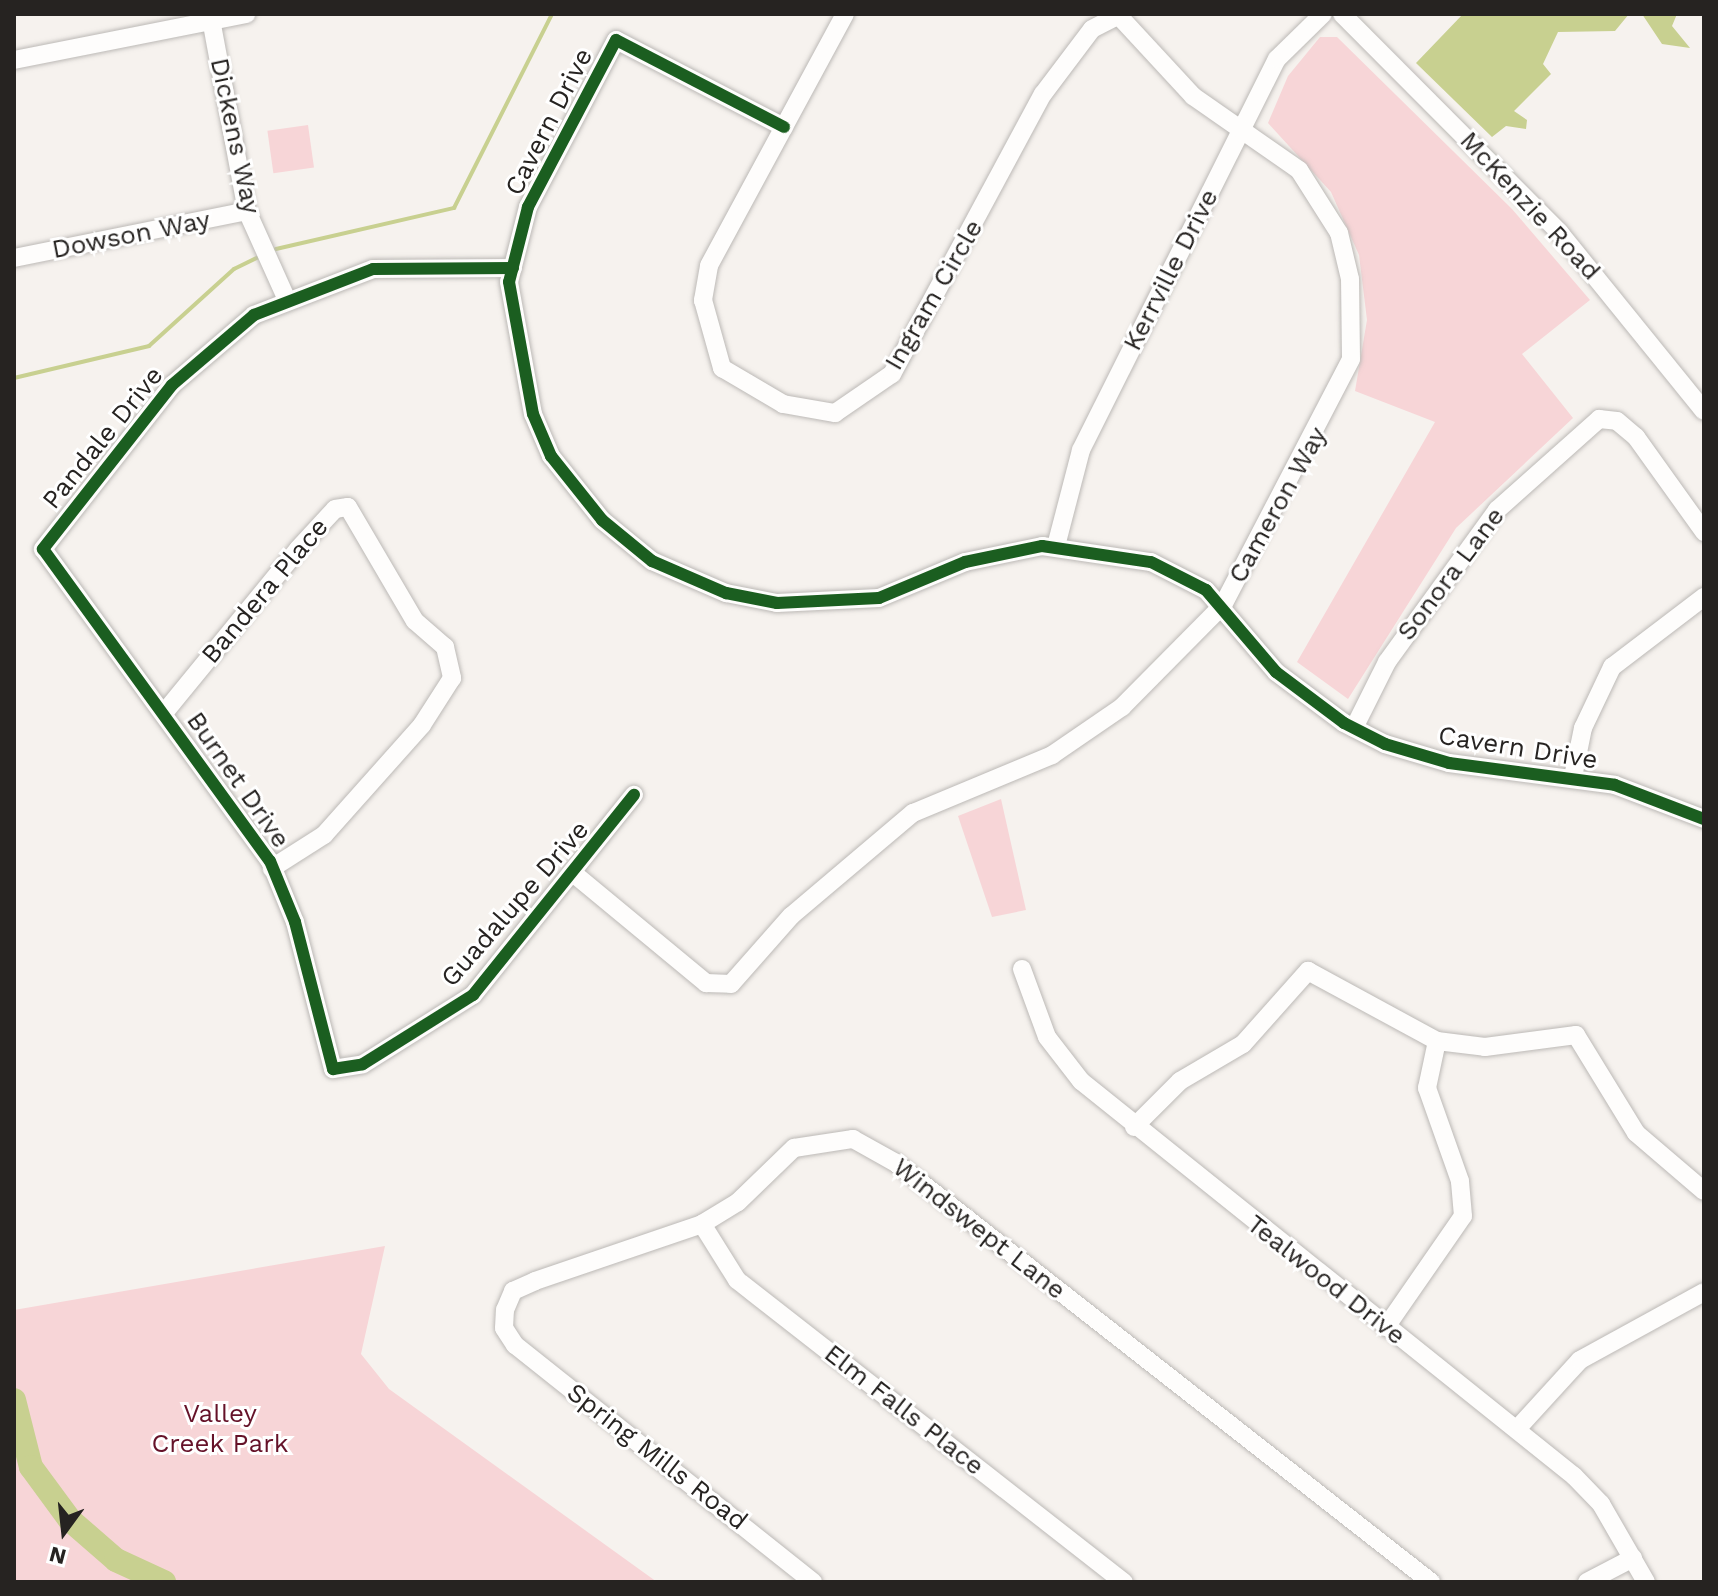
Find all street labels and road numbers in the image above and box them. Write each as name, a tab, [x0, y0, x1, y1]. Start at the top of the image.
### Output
street label: Cavern Drive	[499, 43, 599, 201]
street label: Dickens Way	[203, 55, 267, 217]
street label: McKenzie Road	[1453, 125, 1607, 287]
street label: Kerrville Drive	[1117, 184, 1225, 356]
street label: Dowson Way	[49, 204, 213, 266]
street label: Ingram Circle	[878, 214, 990, 376]
street label: Pandale Drive	[36, 361, 170, 515]
street label: Cameron Way	[1222, 421, 1334, 589]
street label: Sonora Lane	[1391, 501, 1511, 647]
street label: Bandera Place	[195, 512, 335, 670]
street label: Burnet Drive	[180, 706, 296, 854]
street label: Cavern Drive	[1436, 720, 1600, 776]
street label: Guadalupe Drive	[435, 815, 595, 993]
street label: Windswept Lane	[886, 1152, 1072, 1306]
street label: Tealwood Drive	[1241, 1208, 1411, 1352]
street label: Elm Falls Place	[818, 1338, 990, 1482]
street label: Spring Mills Road	[561, 1377, 753, 1537]

